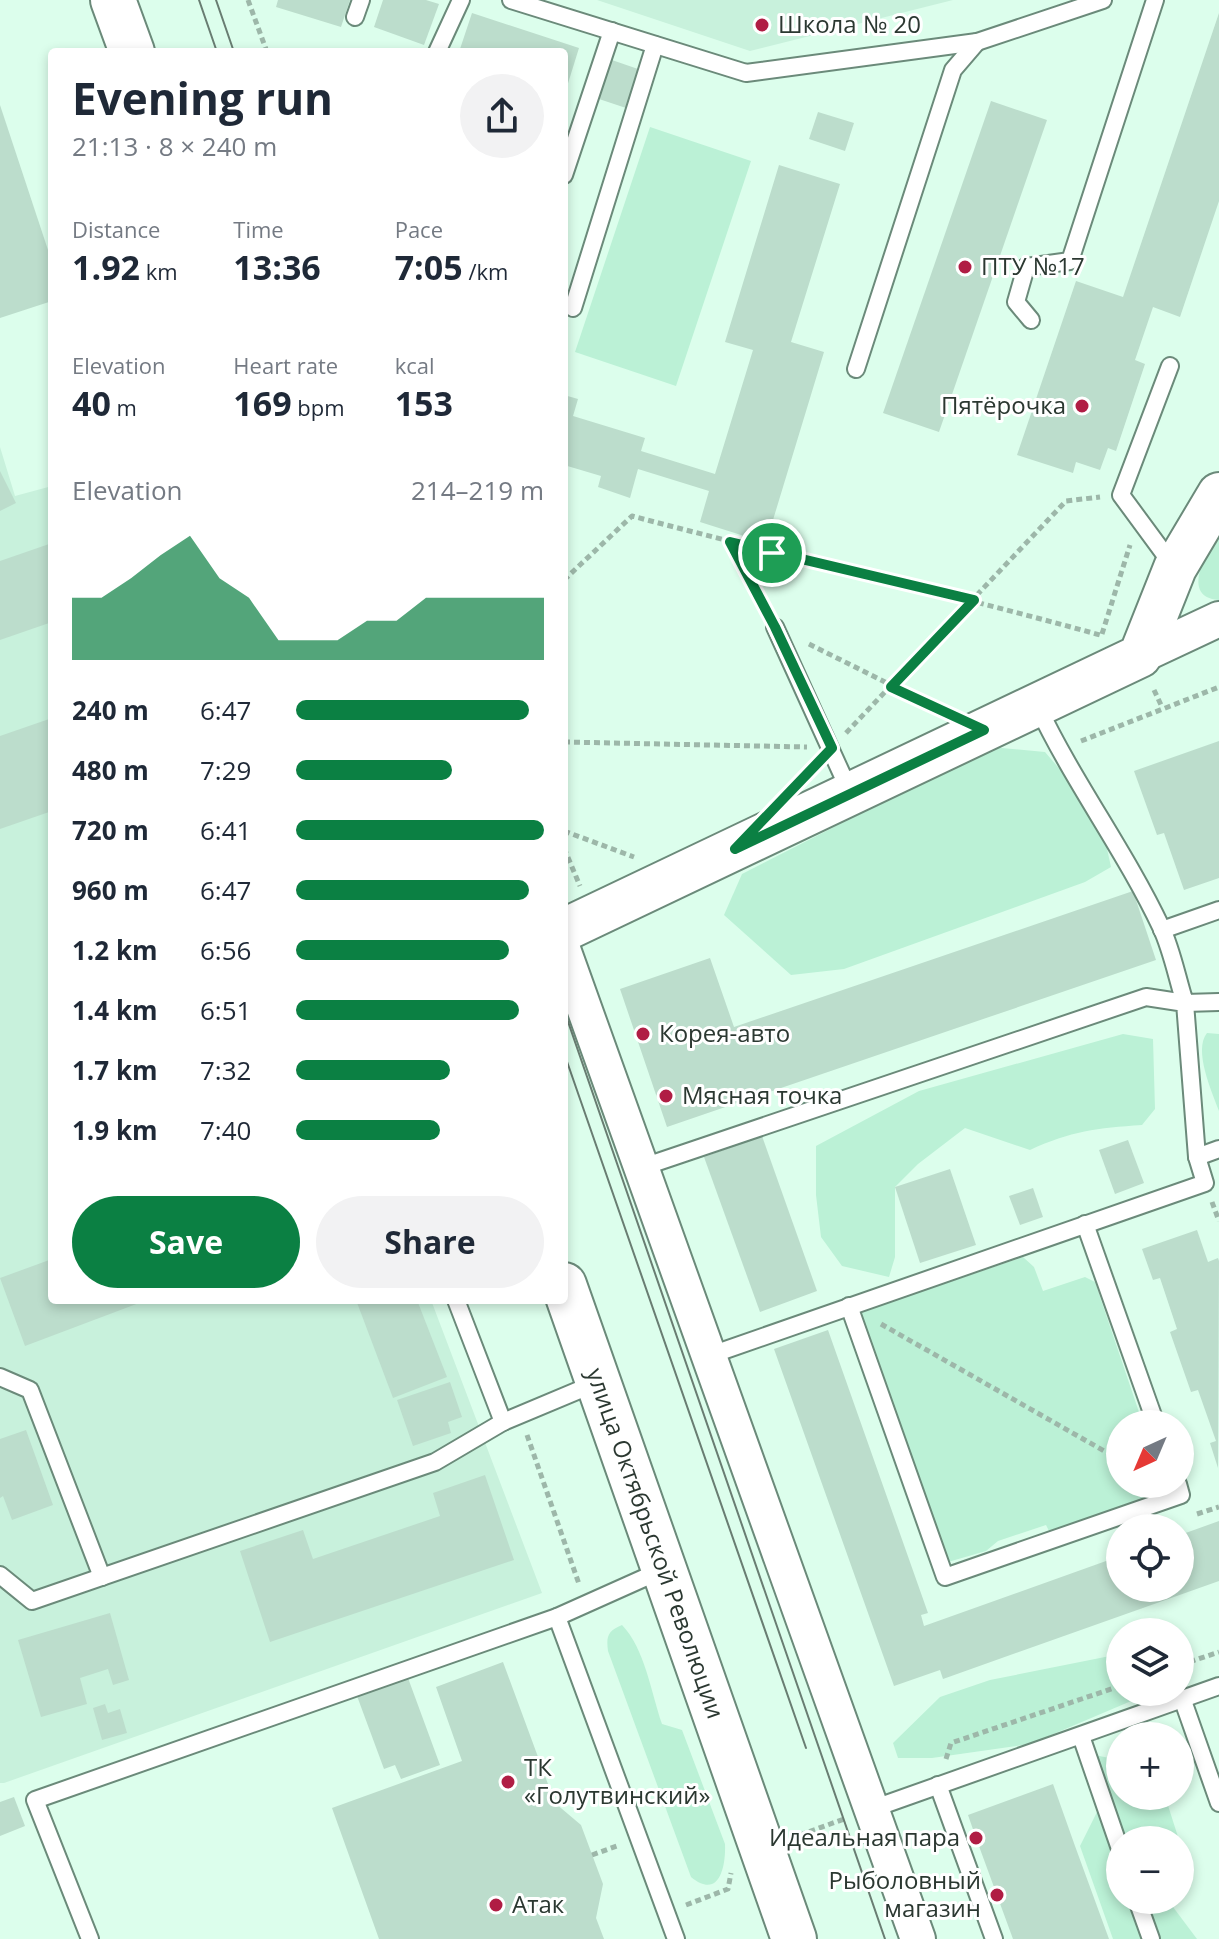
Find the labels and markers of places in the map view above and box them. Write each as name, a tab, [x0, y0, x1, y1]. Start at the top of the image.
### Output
place label: Школа № 20	[778, 7, 921, 40]
marker: Школа № 20	[753, 16, 771, 34]
place label: ПТУ №17	[981, 249, 1085, 282]
marker: ПТУ №17	[956, 258, 974, 276]
place label: Пятёрочка	[941, 388, 1066, 421]
marker: Пятёрочка	[1073, 397, 1091, 415]
pin	[738, 519, 806, 587]
place label: Корея-авто	[659, 1016, 790, 1049]
marker: Корея-авто	[634, 1025, 652, 1043]
place label: Мясная точка	[682, 1078, 842, 1111]
marker: Мясная точка	[657, 1087, 675, 1105]
place label: ТК «Голутвинский»	[524, 1750, 710, 1811]
marker: ТК «Голутвинский»	[499, 1773, 517, 1791]
place label: Идеальная пара	[769, 1820, 960, 1853]
marker: Идеальная пара	[967, 1829, 985, 1847]
place label: Рыболовный магазин	[829, 1863, 981, 1924]
marker: Рыболовный магазин	[988, 1886, 1006, 1904]
place label: Атак	[512, 1887, 565, 1920]
marker: Атак	[487, 1896, 505, 1914]

